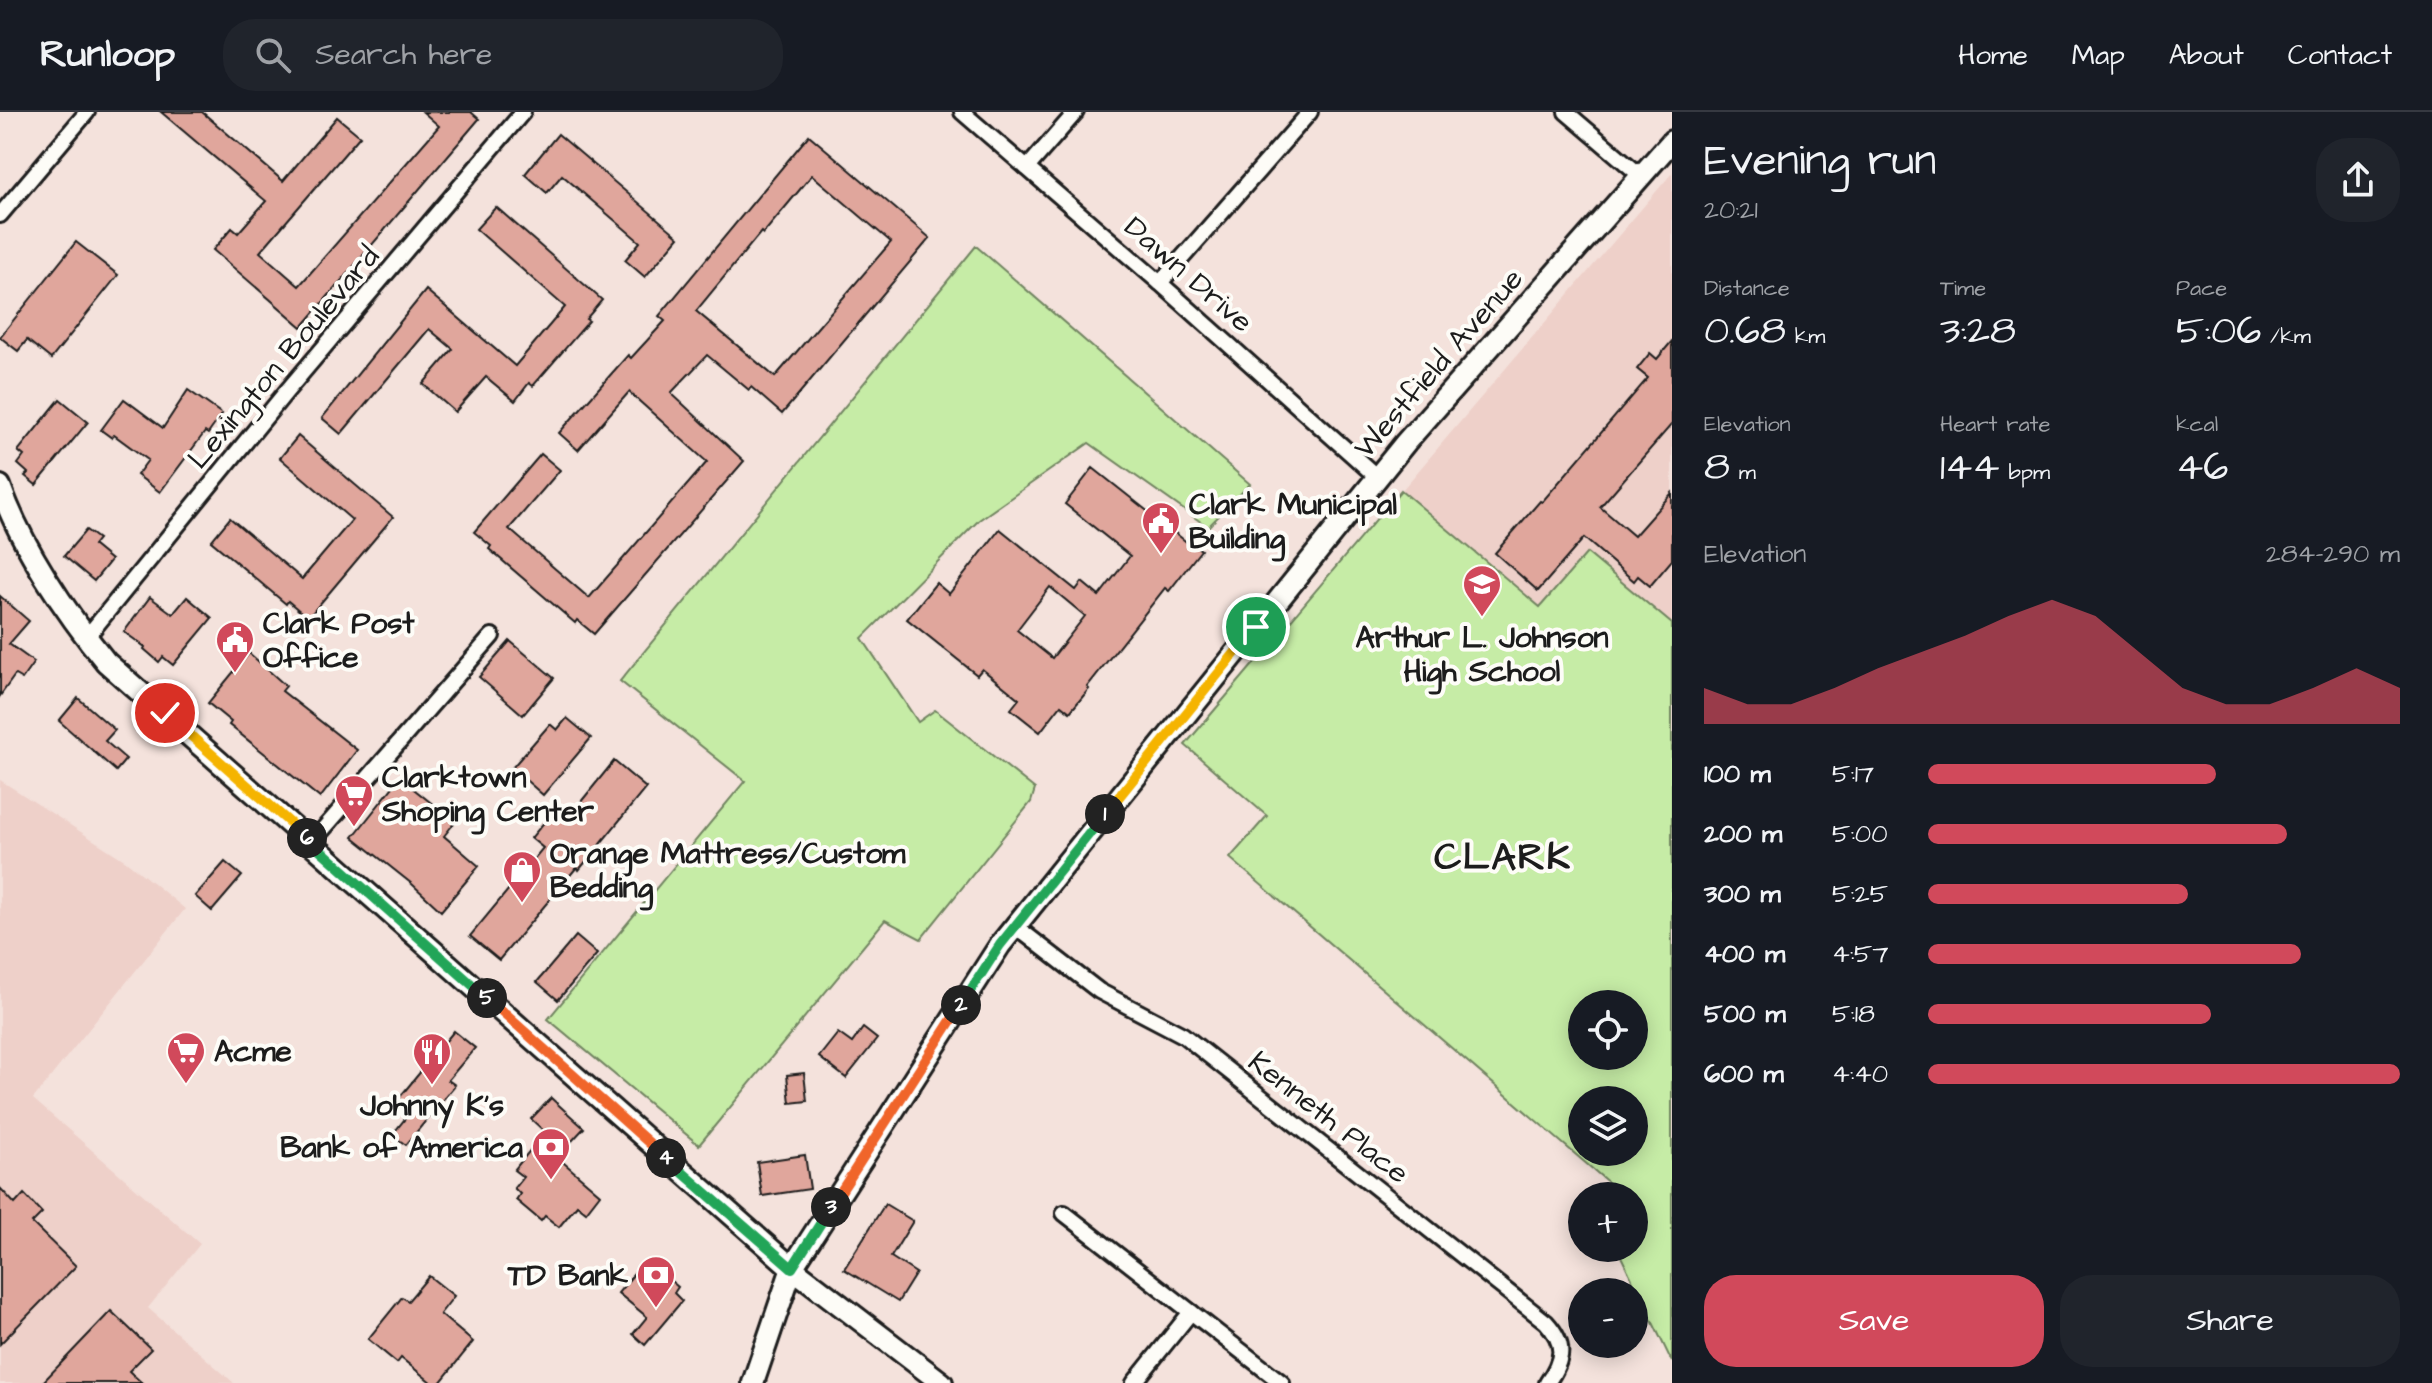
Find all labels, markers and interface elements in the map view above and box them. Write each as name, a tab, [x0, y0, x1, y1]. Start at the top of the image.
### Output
search box	[223, 19, 783, 91]
text: Runloop	[40, 29, 175, 81]
icon: search	[251, 33, 295, 77]
text: Search here	[315, 34, 492, 76]
text: Home	[1958, 36, 2028, 75]
text: Map	[2072, 36, 2125, 75]
text: About	[2169, 36, 2244, 75]
text: Contact	[2288, 36, 2392, 75]
text: Evening run	[1704, 131, 1936, 192]
button: share	[2316, 138, 2400, 222]
text: 20:21	[1704, 192, 1758, 228]
street label: Dawn Drive	[1115, 207, 1262, 343]
street label: Lexington Boulevard	[178, 237, 390, 479]
street label: Westfield Avenue	[1344, 259, 1533, 468]
text: Distance	[1704, 273, 1790, 304]
text: Time	[1940, 273, 1986, 304]
text: Pace	[2176, 273, 2227, 304]
text: 0.68	[1704, 304, 1786, 359]
text: 3:28	[1940, 304, 2016, 359]
text: 5:06	[2176, 304, 2261, 359]
text: km	[1786, 321, 1825, 352]
text: /km	[2261, 321, 2311, 352]
text: Elevation	[1704, 409, 1791, 440]
text: Heart rate	[1940, 409, 2050, 440]
text: kcal	[2176, 409, 2218, 440]
text: 8	[1704, 440, 1730, 495]
text: 144	[1940, 440, 2000, 495]
text: 46	[2176, 440, 2228, 495]
text: m	[1730, 457, 1756, 488]
text: bpm	[2000, 457, 2050, 488]
place label: Clark Municipal Building	[1189, 484, 1397, 562]
public building icon: Clark Municipal Building	[1140, 500, 1182, 555]
text: Elevation	[1704, 536, 1806, 572]
text: 284–290 m	[2266, 536, 2400, 572]
school or university icon: Arthur L. Johnson High School	[1461, 563, 1503, 618]
pin	[1222, 593, 1290, 661]
place label: Clark Post Office	[263, 603, 415, 679]
icon: arrive	[1234, 605, 1278, 649]
place label: Arthur L. Johnson High School	[1355, 617, 1609, 695]
public building icon: Clark Post Office	[214, 619, 256, 674]
pin	[131, 679, 199, 747]
icon: check	[143, 691, 187, 735]
text: 100 m	[1704, 756, 1771, 792]
text: 5:17	[1832, 756, 1874, 792]
place label: Clarktown Shoping Center	[381, 757, 595, 835]
supermarket icon: Clarktown Shoping Center	[333, 773, 375, 828]
pin: 1	[1085, 794, 1125, 834]
text: 1	[1104, 798, 1106, 829]
text: 200 m	[1704, 816, 1782, 852]
text: 5:00	[1832, 816, 1888, 852]
pin: 6	[287, 818, 327, 858]
text: 6	[300, 822, 314, 853]
district label: CLARK	[1434, 832, 1572, 884]
place label: Orange Mattress/Custom Bedding	[550, 833, 906, 911]
shop icon: Orange Mattress/Custom Bedding	[501, 849, 543, 904]
text: 300 m	[1704, 876, 1781, 912]
text: 5:25	[1832, 876, 1888, 912]
text: 400 m	[1704, 936, 1785, 972]
text: 4:57	[1832, 936, 1888, 972]
pin: 5	[467, 978, 507, 1018]
text: 5	[479, 982, 495, 1013]
pin: 2	[941, 985, 981, 1025]
text: 2	[955, 989, 967, 1020]
map controls	[1568, 990, 1648, 1358]
button: locate	[1568, 990, 1648, 1070]
text: 500 m	[1704, 996, 1786, 1032]
text: 5:18	[1832, 996, 1875, 1032]
supermarket icon: Acme	[165, 1030, 207, 1085]
place label: Acme	[214, 1031, 292, 1073]
restaurant icon: Johnny K's	[411, 1031, 453, 1086]
street label: Kenneth Place	[1239, 1042, 1418, 1194]
text: 600 m	[1704, 1056, 1784, 1092]
text: 4:40	[1832, 1056, 1888, 1092]
place label: Johnny K's	[359, 1085, 504, 1129]
button: layers	[1568, 1086, 1648, 1166]
bank icon: Bank of America	[530, 1126, 572, 1181]
place label: Bank of America	[280, 1127, 524, 1169]
pin: 4	[646, 1138, 686, 1178]
text: 4	[659, 1142, 673, 1173]
button: +	[1568, 1182, 1648, 1262]
pin: 3	[811, 1187, 851, 1227]
text: 3	[825, 1191, 837, 1222]
bank icon: TD Bank	[635, 1254, 677, 1309]
place label: TD Bank	[507, 1255, 629, 1297]
button: Save	[1704, 1275, 2044, 1367]
button: Share	[2060, 1275, 2400, 1367]
button: −	[1568, 1278, 1648, 1358]

